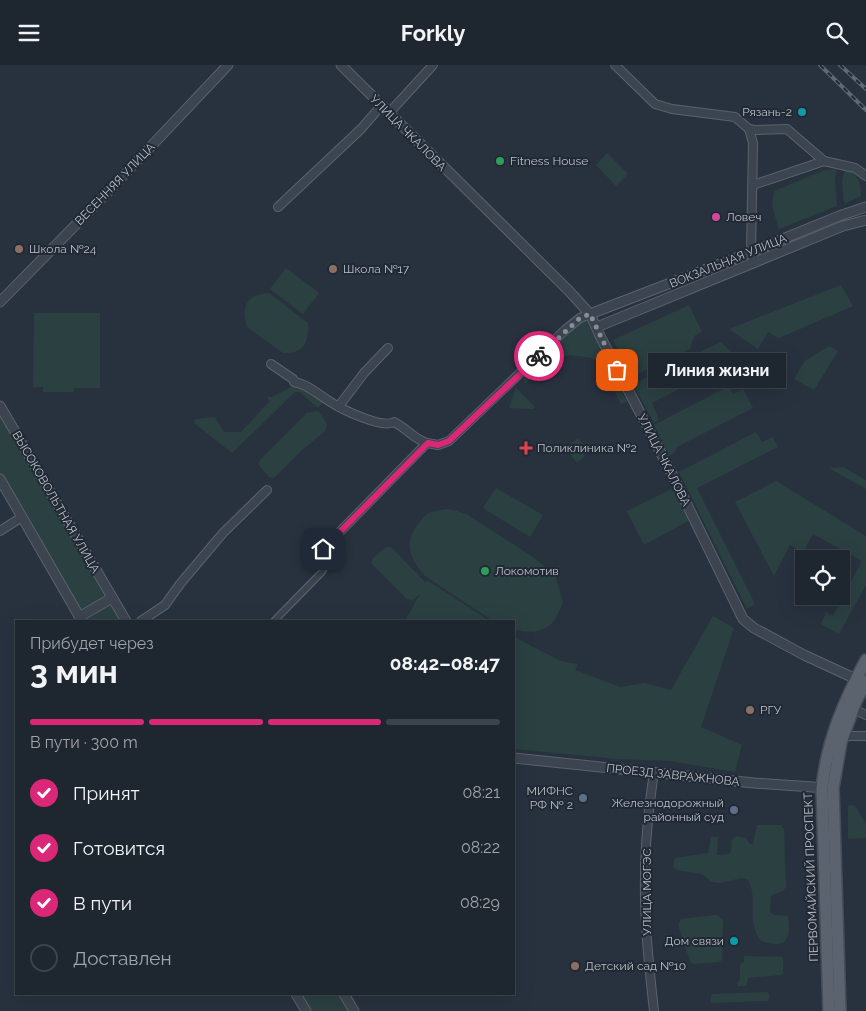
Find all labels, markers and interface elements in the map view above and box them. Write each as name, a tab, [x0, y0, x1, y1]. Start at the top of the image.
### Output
icon: menu	[15, 19, 43, 47]
icon: search	[823, 19, 851, 47]
text: Forkly	[401, 20, 465, 46]
street label: УЛИЦА ЧКАЛОВА	[367, 92, 449, 174]
place label: Рязань-2	[742, 105, 792, 119]
marker: Рязань-2	[796, 106, 808, 118]
street label: ВЕСЕННЯЯ УЛИЦА	[72, 140, 158, 228]
place label: Fitness House	[510, 154, 588, 168]
marker: Fitness House	[494, 155, 506, 167]
place label: Ловеч	[726, 210, 762, 224]
marker: Ловеч	[710, 211, 722, 223]
street label: ВОКЗАЛЬНАЯ УЛИЦА	[667, 231, 789, 291]
place label: Школа №24	[29, 242, 97, 256]
marker: Школа №24	[13, 243, 25, 255]
place label: Школа №17	[343, 262, 410, 276]
marker: Школа №17	[327, 263, 339, 275]
courier	[514, 331, 564, 381]
icon: bike	[525, 342, 553, 370]
pin	[596, 349, 638, 391]
callout: Линия жизни	[647, 353, 784, 387]
icon: bag	[603, 356, 631, 384]
text: Линия жизни	[665, 361, 769, 380]
street label: УЛИЦА ЧКАЛОВА	[635, 411, 693, 509]
street label: ВЫСОКОВОЛЬТНАЯ УЛИЦА	[10, 428, 102, 576]
marker: Поликлиника №2	[519, 441, 533, 455]
place label: Поликлиника №2	[537, 441, 637, 455]
pin	[302, 528, 344, 570]
icon: home	[309, 535, 337, 563]
map controls	[795, 550, 850, 605]
button: locate	[795, 550, 850, 605]
place label: Локомотив	[495, 564, 559, 578]
marker: Локомотив	[479, 565, 491, 577]
text: Прибудет через	[30, 634, 154, 653]
text: 08:42–08:47	[390, 652, 500, 674]
text: 3 мин	[30, 653, 118, 690]
place label: РГУ	[760, 703, 782, 717]
marker: РГУ	[744, 704, 756, 716]
text: В пути · 300 m	[30, 733, 138, 752]
street label: ПРОЕЗД ЗАВРАЖНОВА	[606, 761, 740, 789]
icon: check	[30, 779, 58, 807]
text: Принят	[73, 782, 140, 804]
text: 08:21	[463, 783, 500, 802]
place label: МИФНС РФ № 2	[527, 784, 573, 812]
street label: ПЕРВОМАЙСКИЙ ПРОСПЕКТ	[801, 791, 821, 962]
marker: МИФНС РФ № 2	[577, 792, 589, 804]
place label: Железнодорожный районный суд	[612, 796, 724, 824]
marker: Железнодорожный районный суд	[728, 804, 740, 816]
icon: check	[30, 834, 58, 862]
text: Готовится	[73, 837, 165, 859]
text: 08:22	[461, 838, 500, 857]
street label: УЛИЦА МОГЭС	[640, 848, 654, 936]
icon: check	[30, 889, 58, 917]
text: В пути	[73, 892, 132, 914]
text: 08:29	[460, 893, 500, 912]
place label: Дом связи	[665, 934, 724, 948]
marker: Дом связи	[728, 935, 740, 947]
text: Доставлен	[73, 947, 172, 969]
place label: Детский сад №10	[585, 959, 686, 973]
marker: Детский сад №10	[569, 960, 581, 972]

